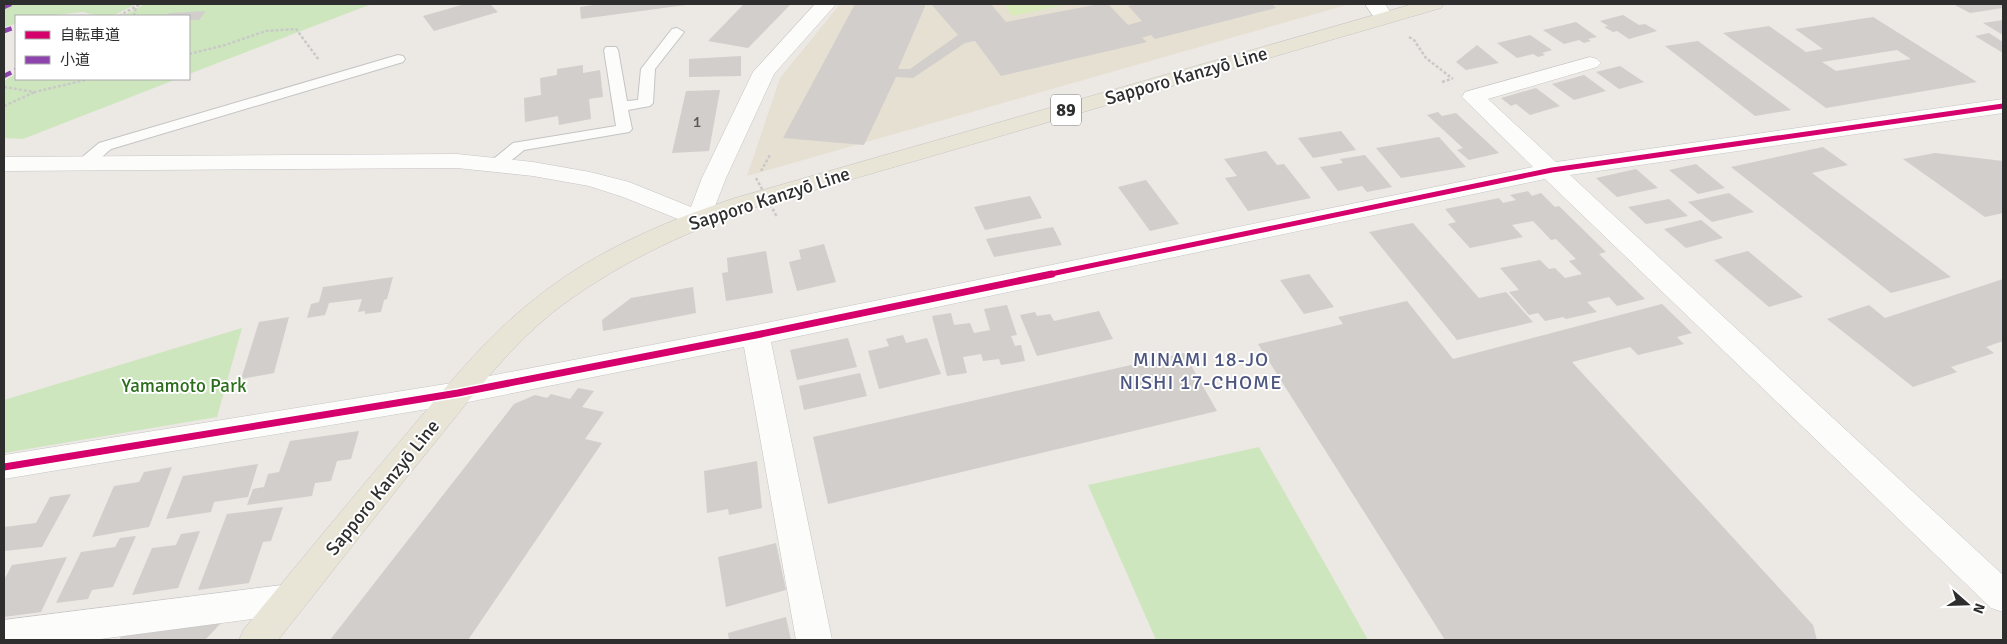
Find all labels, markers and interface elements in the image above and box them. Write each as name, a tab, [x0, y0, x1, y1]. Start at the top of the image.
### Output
legend	[15, 15, 190, 80]
text: 自転車道	[60, 26, 120, 44]
street label: Sapporo Kanzyō Line	[1102, 41, 1270, 111]
text: 小道	[60, 51, 90, 69]
road number: 89	[1051, 94, 1081, 126]
house number: 1	[693, 112, 701, 132]
street label: Sapporo Kanzyō Line	[686, 162, 853, 236]
district label: MINAMI 18-JO NISHI 17-CHOME	[1119, 347, 1283, 395]
park label: Yamamoto Park	[121, 374, 247, 398]
street label: Sapporo Kanzyō Line	[321, 415, 445, 560]
north arrow	[1942, 579, 1992, 629]
text: N	[1969, 601, 1988, 616]

